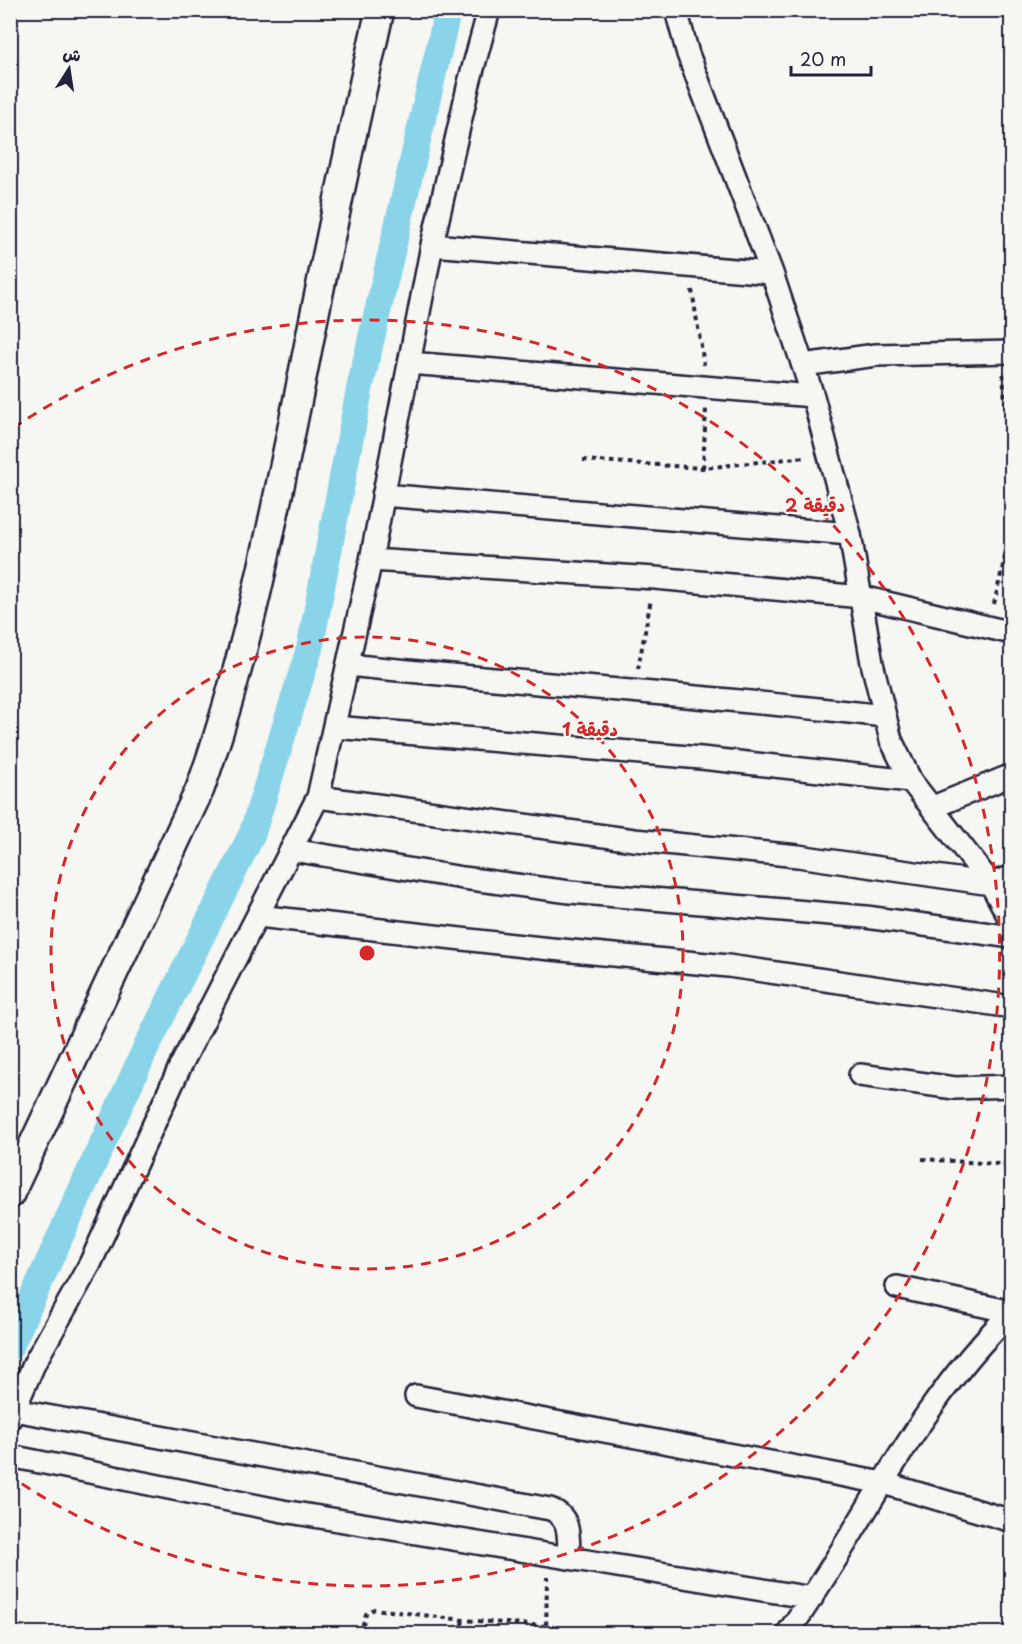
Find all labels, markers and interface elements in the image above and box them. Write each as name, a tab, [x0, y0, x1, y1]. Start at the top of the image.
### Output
north arrow	[39, 39, 99, 99]
scale bar	[791, 39, 870, 77]
text: ش	[61, 40, 83, 67]
text: 20 m	[800, 45, 846, 72]
text: 2 دقيقة	[785, 491, 845, 518]
text: 1 دقيقة	[562, 715, 618, 742]
centre of rings	[357, 943, 377, 963]

